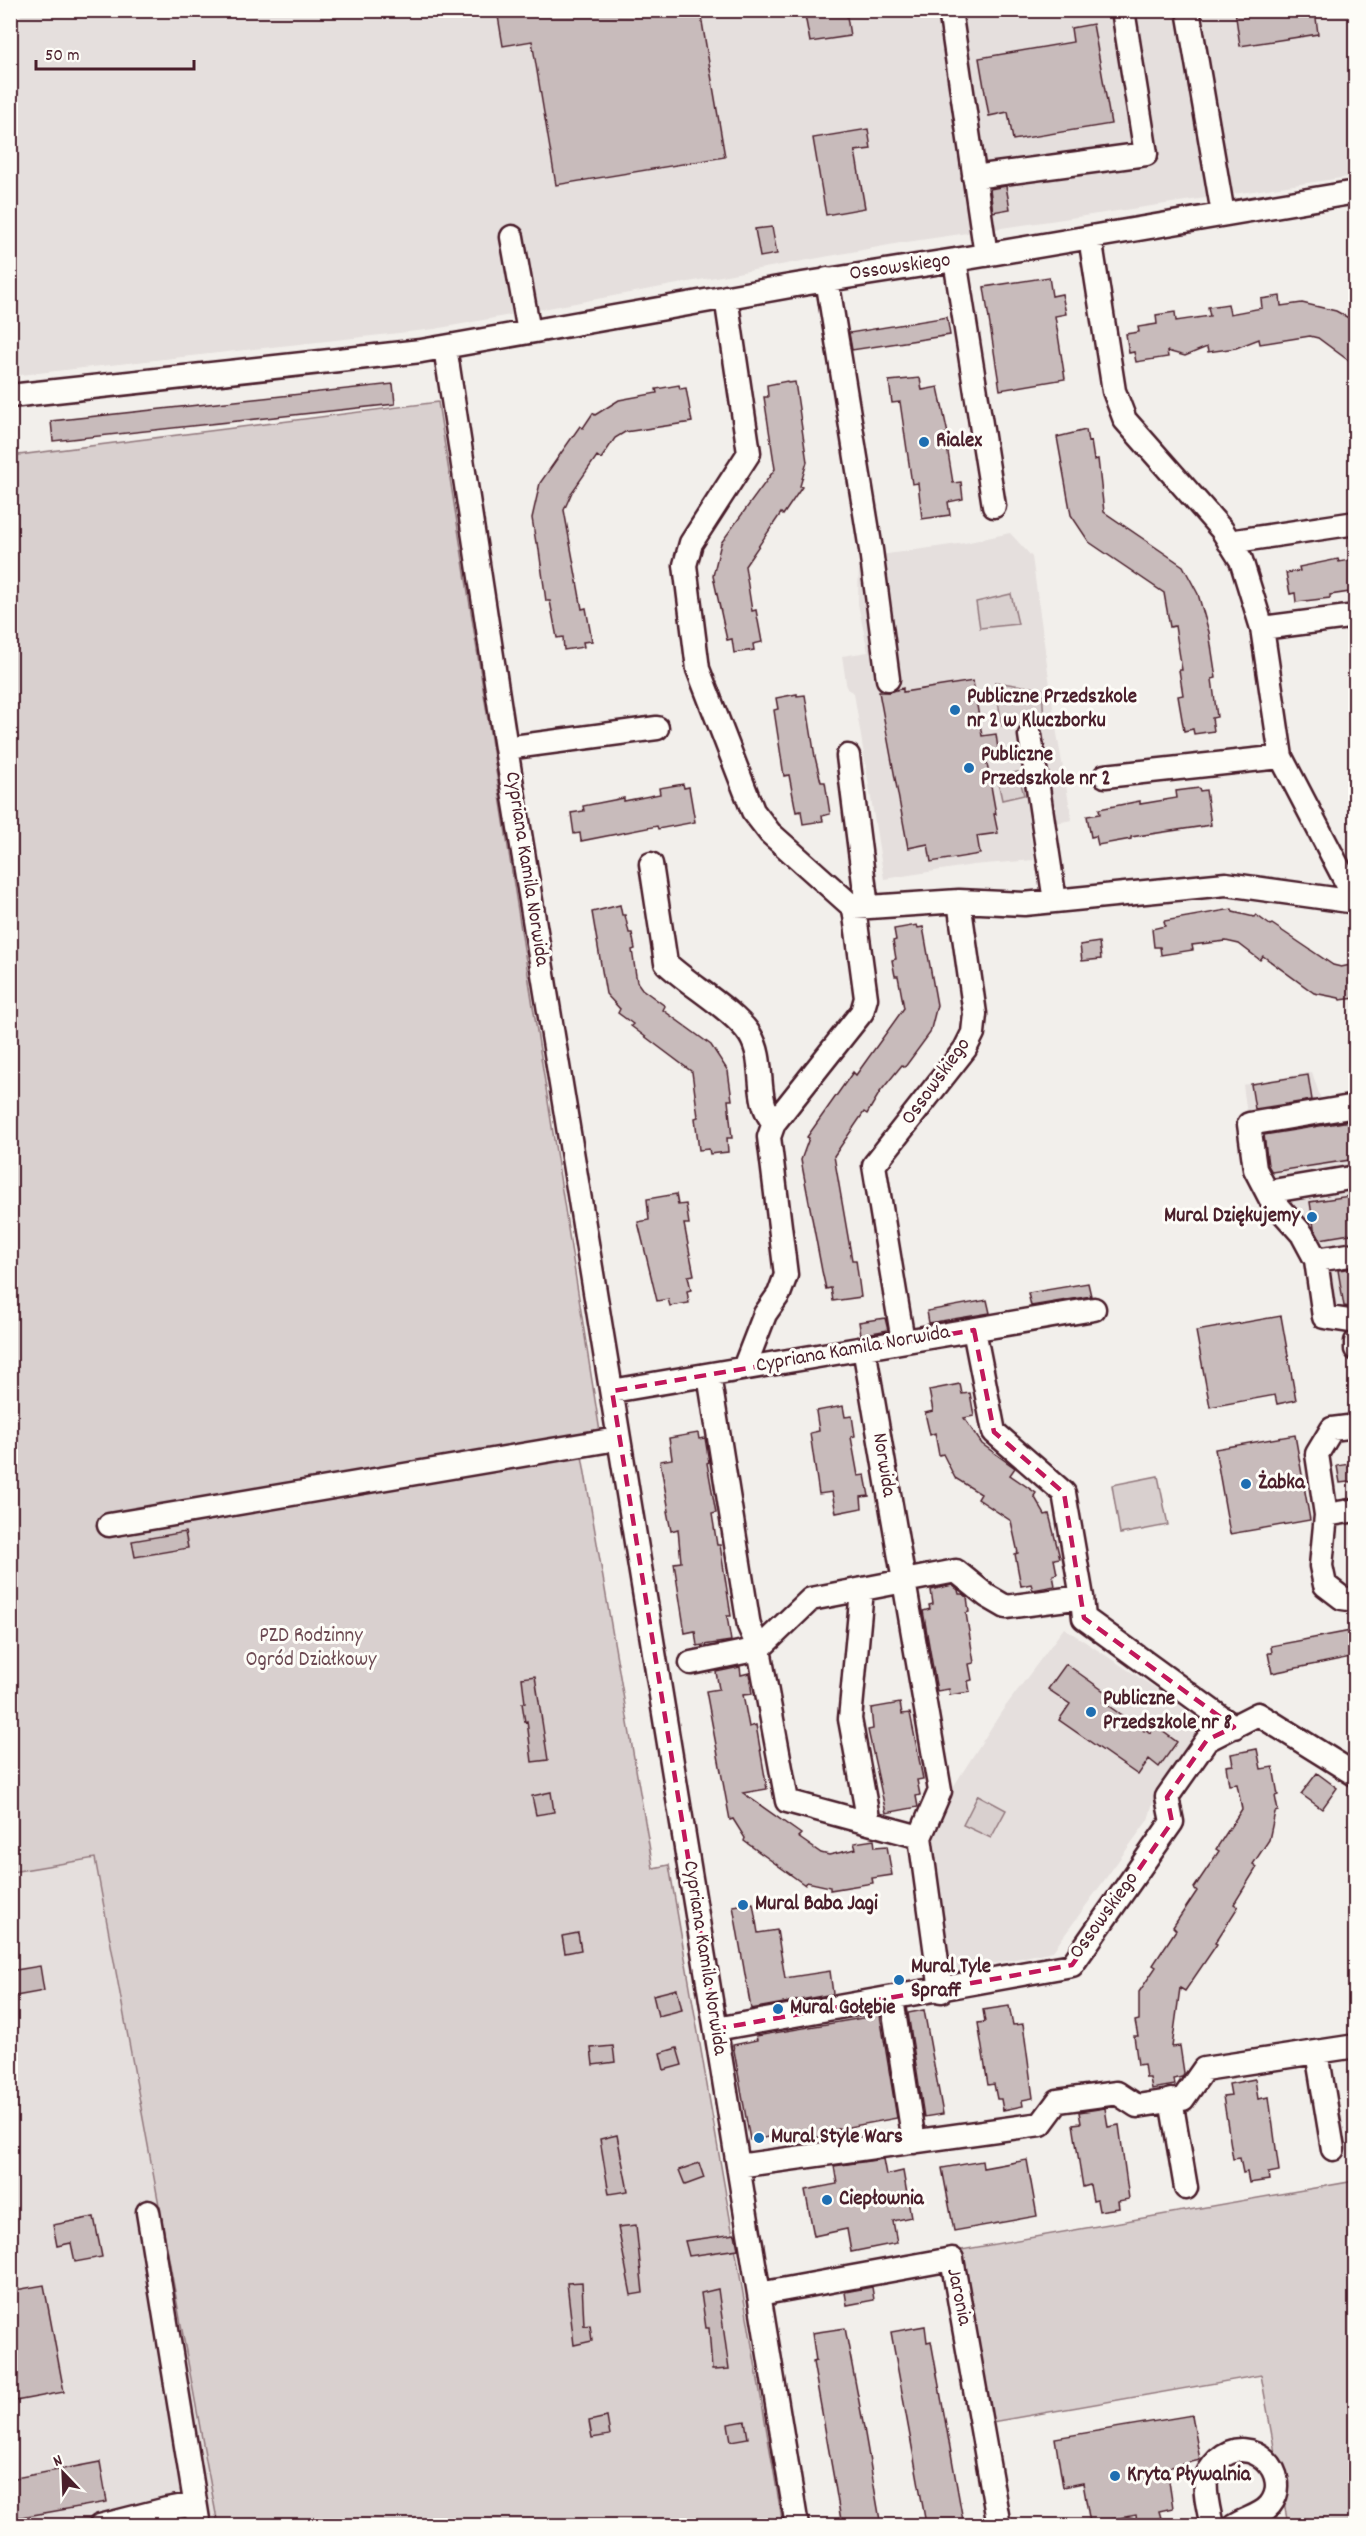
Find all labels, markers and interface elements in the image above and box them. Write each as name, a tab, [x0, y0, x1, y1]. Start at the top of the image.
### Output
scale bar	[36, 33, 194, 71]
text: 50 m	[45, 44, 80, 69]
street label: Ossowskiego	[848, 246, 952, 290]
place label: Rialex	[936, 427, 982, 457]
marker: Rialex	[917, 435, 931, 449]
place label: Publiczne Przedszkole nr 2 w Kluczborku	[967, 683, 1137, 737]
marker: Publiczne Przedszkole nr 2 w Kluczborku	[948, 703, 962, 717]
place label: Publiczne Przedszkole nr 2	[981, 741, 1111, 795]
marker: Publiczne Przedszkole nr 2	[962, 761, 976, 775]
street label: Cypriana Kamila Norwida	[496, 770, 556, 969]
street label: Ossowskiego	[895, 1032, 979, 1132]
place label: Mural Dziękujemy	[1164, 1202, 1301, 1232]
marker: Mural Dziękujemy	[1305, 1210, 1319, 1224]
street label: Cypriana Kamila Norwida	[754, 1318, 953, 1382]
street label: Norwida	[863, 1431, 903, 1500]
place label: Żabka	[1258, 1469, 1306, 1499]
marker: Żabka	[1239, 1477, 1253, 1491]
park label: PZD Rodzinny Ogród Działkowy	[246, 1622, 377, 1676]
place label: Publiczne Przedszkole nr 8	[1103, 1685, 1232, 1739]
marker: Publiczne Przedszkole nr 8	[1084, 1705, 1098, 1719]
street label: Cypriana Kamila Norwida	[674, 1859, 734, 2058]
street label: Ossowskiego	[1063, 1866, 1147, 1966]
place label: Mural Baba Jagi	[755, 1890, 878, 1920]
marker: Mural Baba Jagi	[736, 1898, 750, 1912]
place label: Mural Tyle Spraff	[911, 1953, 991, 2007]
marker: Mural Tyle Spraff	[892, 1973, 906, 1987]
place label: Mural Gołębie	[790, 1994, 895, 2024]
marker: Mural Gołębie	[771, 2002, 785, 2016]
place label: Mural Style Wars	[771, 2123, 903, 2153]
marker: Mural Style Wars	[752, 2131, 766, 2145]
place label: Ciepłownia	[839, 2185, 925, 2215]
marker: Ciepłownia	[820, 2193, 834, 2207]
street label: Jaronia	[937, 2265, 979, 2330]
north arrow	[33, 2443, 93, 2503]
text: N	[50, 2449, 66, 2474]
place label: Kryta Pływalnia	[1127, 2461, 1252, 2491]
marker: Kryta Pływalnia	[1108, 2469, 1122, 2483]

